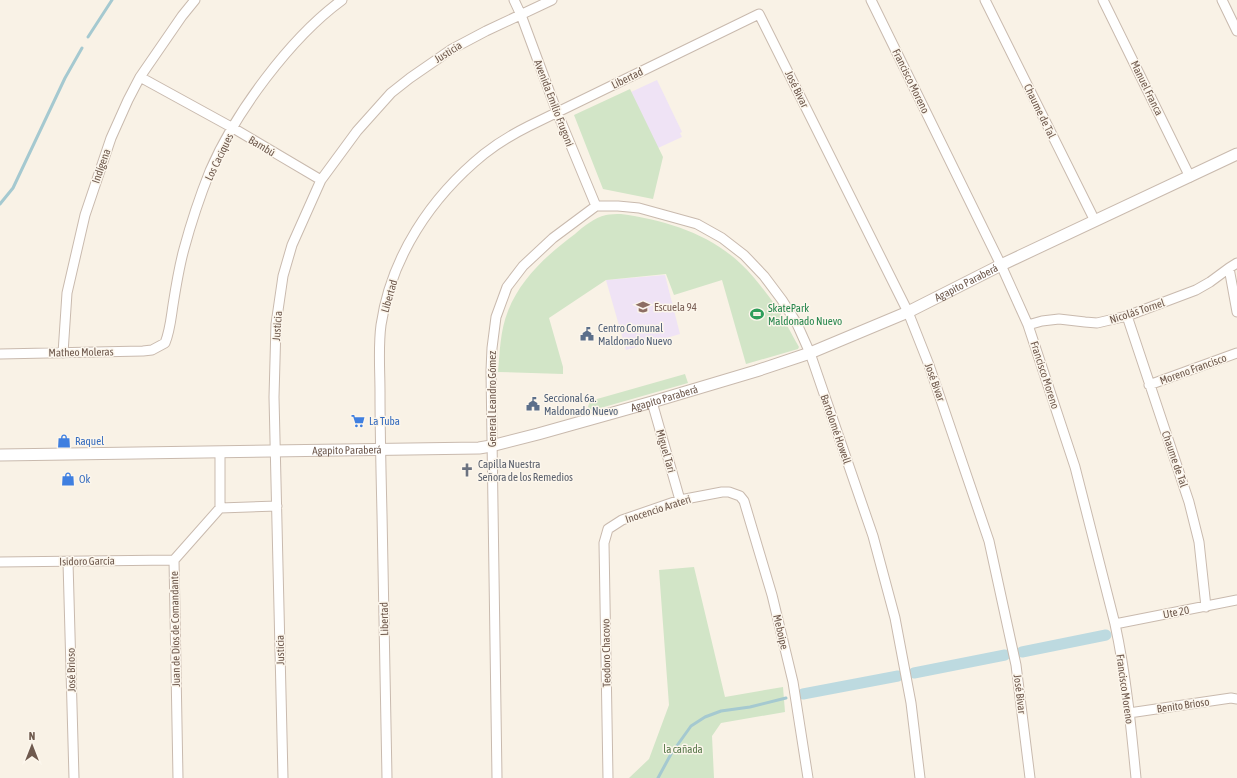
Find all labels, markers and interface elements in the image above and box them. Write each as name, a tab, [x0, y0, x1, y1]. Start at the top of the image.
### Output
street label: Justicia	[432, 39, 464, 65]
street label: Francisco Moreno	[890, 47, 932, 115]
street label: Avenida Emilio Frugoni	[532, 58, 576, 148]
street label: Manuel Franca	[1129, 59, 1165, 117]
street label: Libertad	[609, 65, 645, 91]
street label: José Bivar	[783, 69, 811, 110]
street label: Chaume de Tal	[1022, 82, 1058, 140]
street label: Los Caciques	[202, 131, 236, 183]
street label: Bambú	[247, 133, 277, 159]
street label: Indígena	[89, 147, 113, 185]
street label: Agapito Paraberá	[933, 262, 1000, 304]
street label: Libertad	[379, 278, 399, 314]
street label: Nicolás Tornel	[1108, 296, 1166, 326]
school or university icon: Escuela 94	[635, 299, 651, 315]
place label: Escuela 94	[654, 301, 697, 313]
place label: SkatePark Maldonado Nuevo	[768, 302, 842, 327]
sports icon: SkatePark Maldonado Nuevo	[749, 306, 765, 322]
street label: Justicia	[270, 311, 284, 341]
place label: Centro Comunal Maldonado Nuevo	[598, 322, 672, 347]
public building icon: Centro Comunal Maldonado Nuevo	[579, 326, 595, 342]
street label: Francisco Moreno	[1028, 340, 1062, 410]
street label: Matheo Moleras	[48, 345, 114, 359]
street label: General Leandro Gómez	[486, 351, 498, 447]
street label: Moreno Francisco	[1158, 351, 1228, 387]
street label: José Bivar	[923, 361, 948, 403]
street label: Agapito Paraberá	[629, 383, 699, 414]
place label: Seccional 6a. Maldonado Nuevo	[544, 392, 618, 417]
street label: Bartolomé Howell	[818, 393, 854, 465]
public building icon: Seccional 6a. Maldonado Nuevo	[525, 396, 541, 412]
supermarket icon: La Tuba	[350, 413, 366, 429]
place label: La Tuba	[369, 415, 400, 427]
street label: Miguel Tari	[654, 428, 678, 474]
street label: Chaume de Tal	[1160, 429, 1190, 489]
shop icon: Raquel	[56, 433, 72, 449]
place label: Raquel	[75, 435, 104, 447]
street label: Agapito Paraberá	[312, 443, 382, 456]
place label: Capilla Nuestra Señora de los Remedios	[478, 458, 573, 483]
church icon: Capilla Nuestra Señora de los Remedios	[459, 462, 475, 478]
shop icon: Ok	[60, 471, 76, 487]
place label: Ok	[79, 473, 90, 485]
street label: Inocencio Arateri	[624, 493, 692, 525]
street label: Isidoro García	[59, 555, 115, 567]
street label: Juan de Dios de Comandante	[168, 571, 182, 687]
street label: Libertad	[378, 602, 390, 636]
street label: Ute 20	[1162, 604, 1190, 620]
street label: Meboipe	[771, 613, 791, 651]
street label: Teodoro Chacovo	[599, 619, 613, 687]
street label: Justicia	[274, 635, 286, 665]
street label: José Brioso	[65, 648, 77, 692]
street label: Francisco Moreno	[1114, 653, 1136, 725]
street label: José Bivar	[1012, 674, 1028, 715]
street label: Benito Brioso	[1156, 695, 1210, 715]
north arrow	[12, 726, 52, 766]
text: N	[29, 730, 35, 742]
park label: la cañada	[663, 743, 703, 755]

